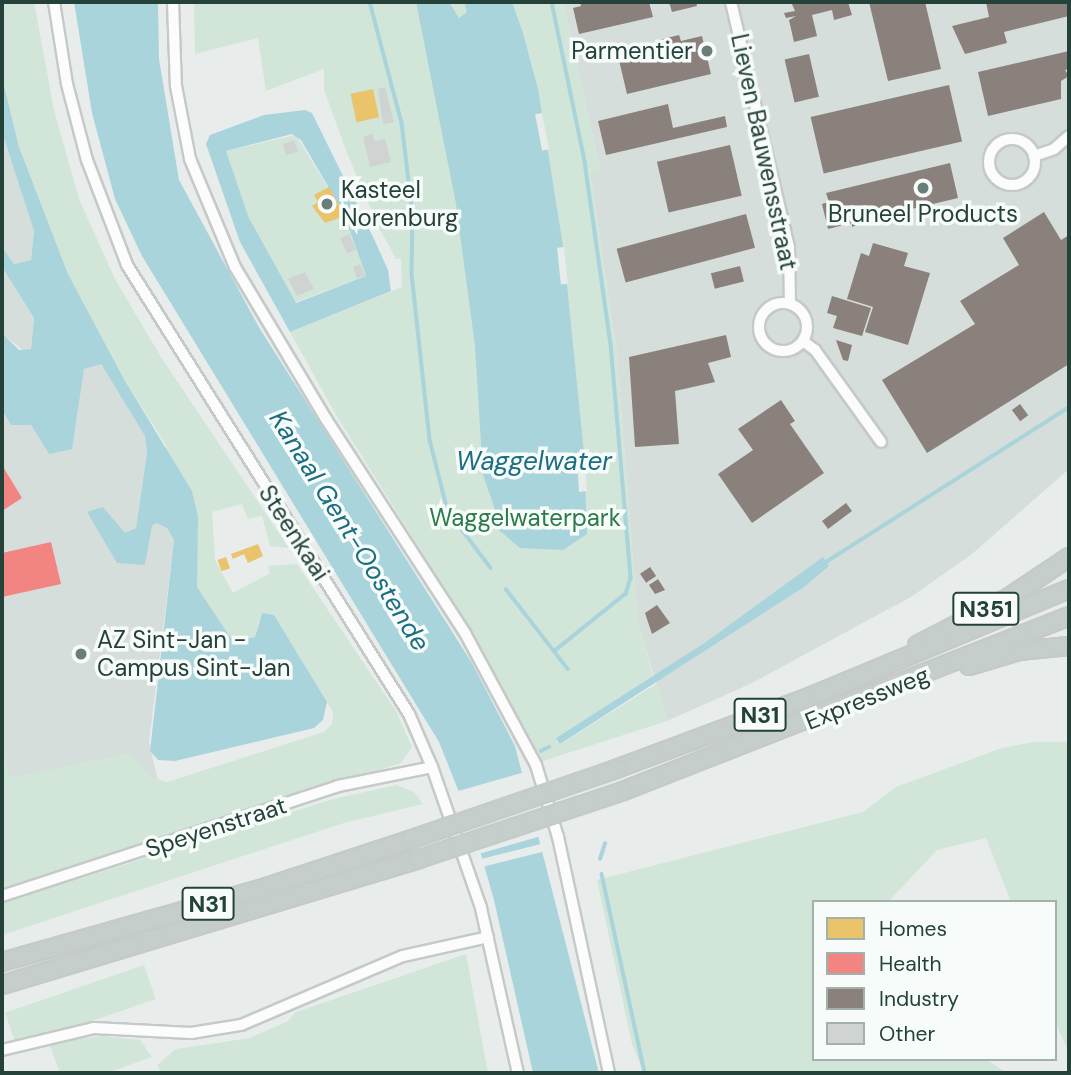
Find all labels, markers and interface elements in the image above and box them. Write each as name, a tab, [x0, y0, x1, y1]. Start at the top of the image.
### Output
street label: Lieven Bauwensstraat	[725, 31, 803, 273]
place label: Parmentier	[571, 37, 693, 65]
marker: Parmentier	[699, 43, 715, 59]
place label: Kasteel Norenburg	[341, 176, 458, 232]
marker: Bruneel Products	[915, 180, 931, 196]
marker: Kasteel Norenburg	[319, 196, 335, 212]
place label: Bruneel Products	[828, 200, 1018, 228]
water label: Kanaal Gent-Oostende	[262, 405, 436, 657]
water label: Waggelwater	[456, 446, 612, 478]
street label: Steenkaai	[253, 480, 335, 586]
park label: Waggelwaterpark	[429, 504, 621, 532]
road number: N351	[951, 590, 1021, 628]
place label: AZ Sint-Jan - Campus Sint-Jan	[97, 626, 291, 682]
marker: AZ Sint-Jan - Campus Sint-Jan	[71, 644, 91, 664]
street label: Expressweg	[801, 660, 933, 736]
road number: N31	[732, 695, 788, 734]
street label: Speyenstraat	[142, 791, 290, 863]
road number: N31	[180, 884, 236, 923]
legend	[812, 900, 1057, 1061]
text: Homes	[879, 915, 947, 943]
text: Health	[879, 950, 942, 978]
text: Industry	[879, 985, 959, 1013]
text: Other	[879, 1020, 935, 1048]

